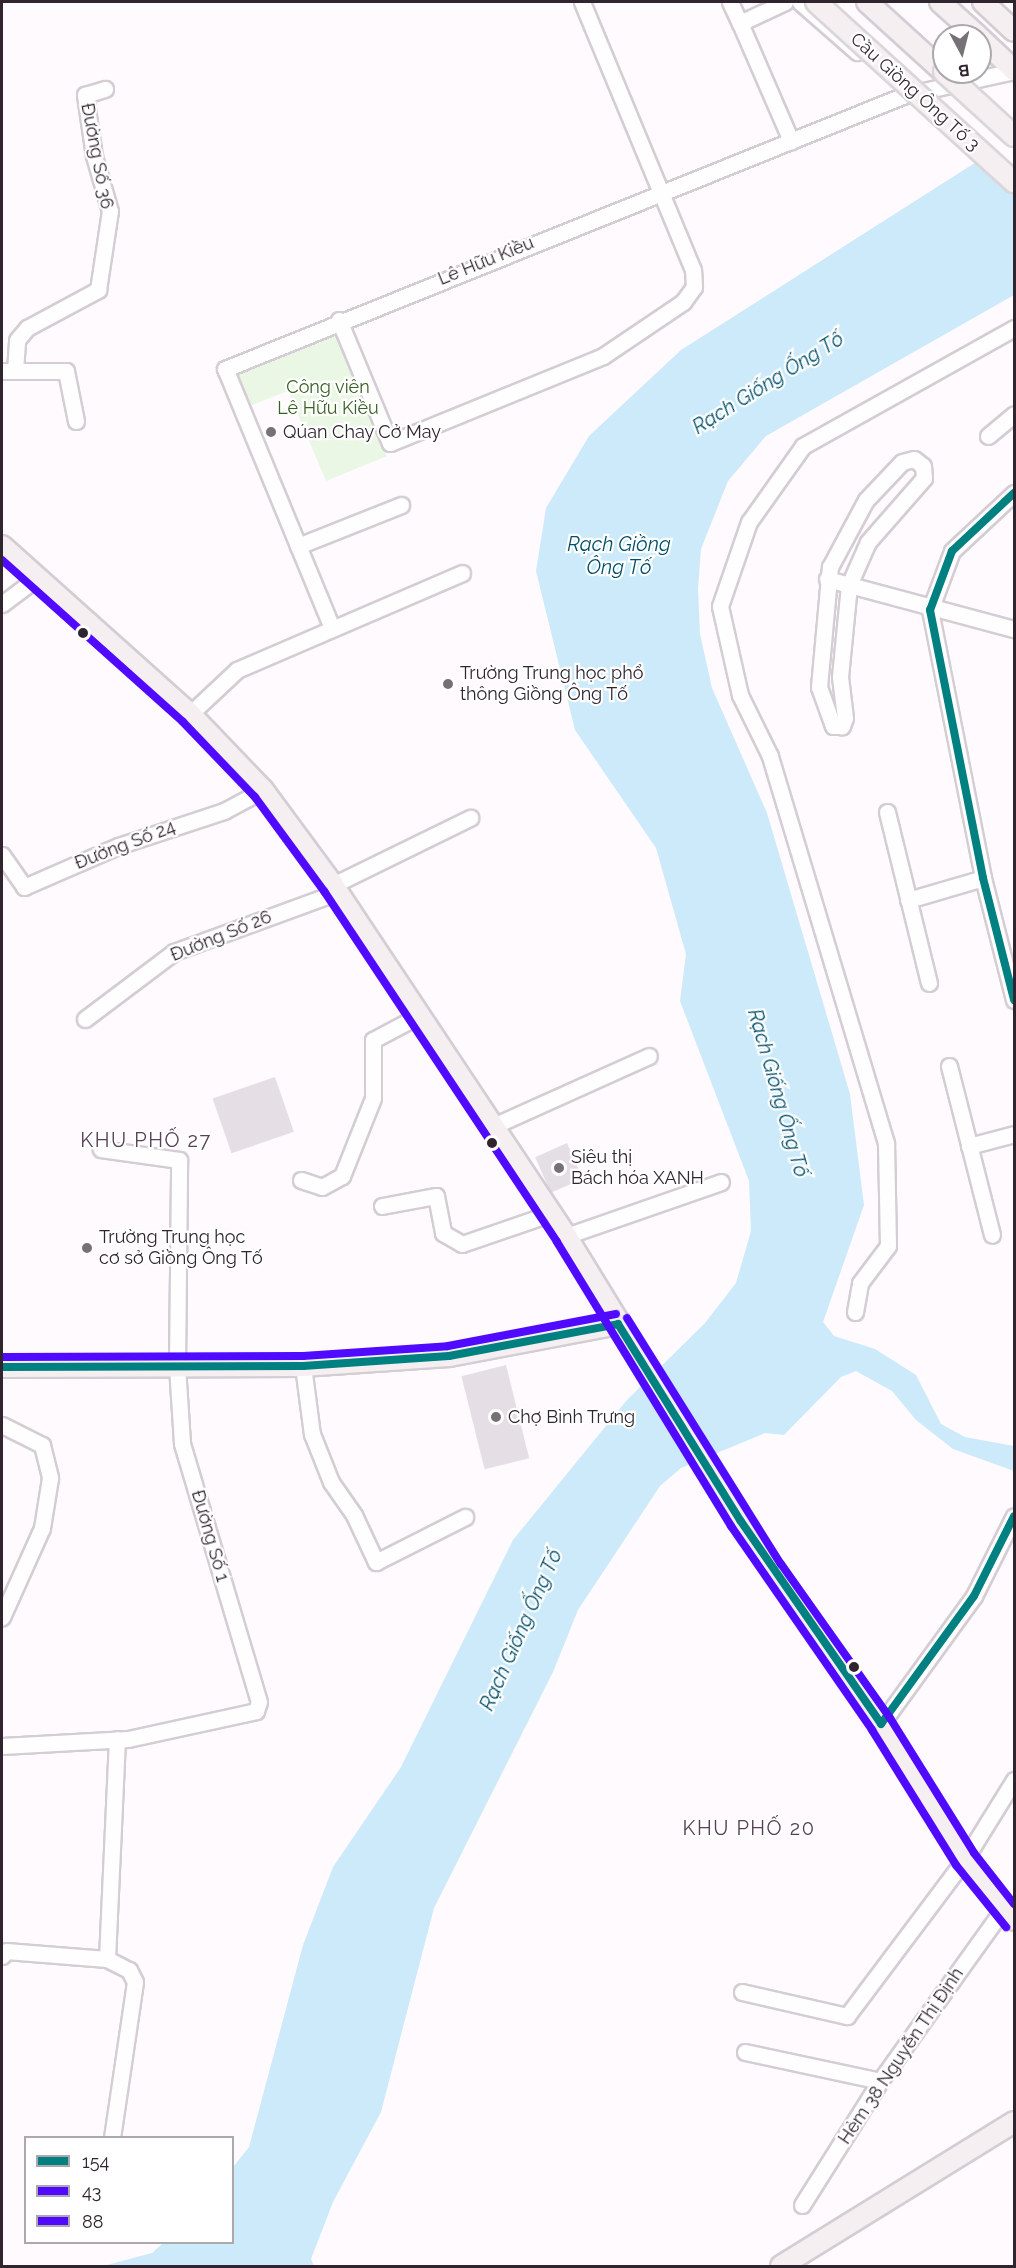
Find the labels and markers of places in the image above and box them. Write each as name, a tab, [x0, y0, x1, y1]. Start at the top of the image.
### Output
place label: Qúan Chay Cở May	[283, 421, 441, 443]
marker: Qúan Chay Cở May	[264, 425, 278, 439]
unlabelled marker	[77, 627, 89, 639]
place label: Trường Trung học phổ thông Giồng Ông Tố	[460, 663, 644, 706]
marker: Trường Trung học phổ thông Giồng Ông Tố	[441, 677, 455, 691]
unlabelled marker	[486, 1137, 498, 1149]
place label: Siêu thị Bách hóa XANH	[571, 1147, 704, 1190]
marker: Siêu thị Bách hóa XANH	[552, 1161, 566, 1175]
place label: Trường Trung học cơ sở Giồng Ông Tố	[99, 1227, 263, 1270]
marker: Trường Trung học cơ sở Giồng Ông Tố	[80, 1241, 94, 1255]
place label: Chợ Bình Trưng	[508, 1406, 636, 1428]
marker: Chợ Bình Trưng	[489, 1410, 503, 1424]
unlabelled marker	[848, 1661, 860, 1673]

